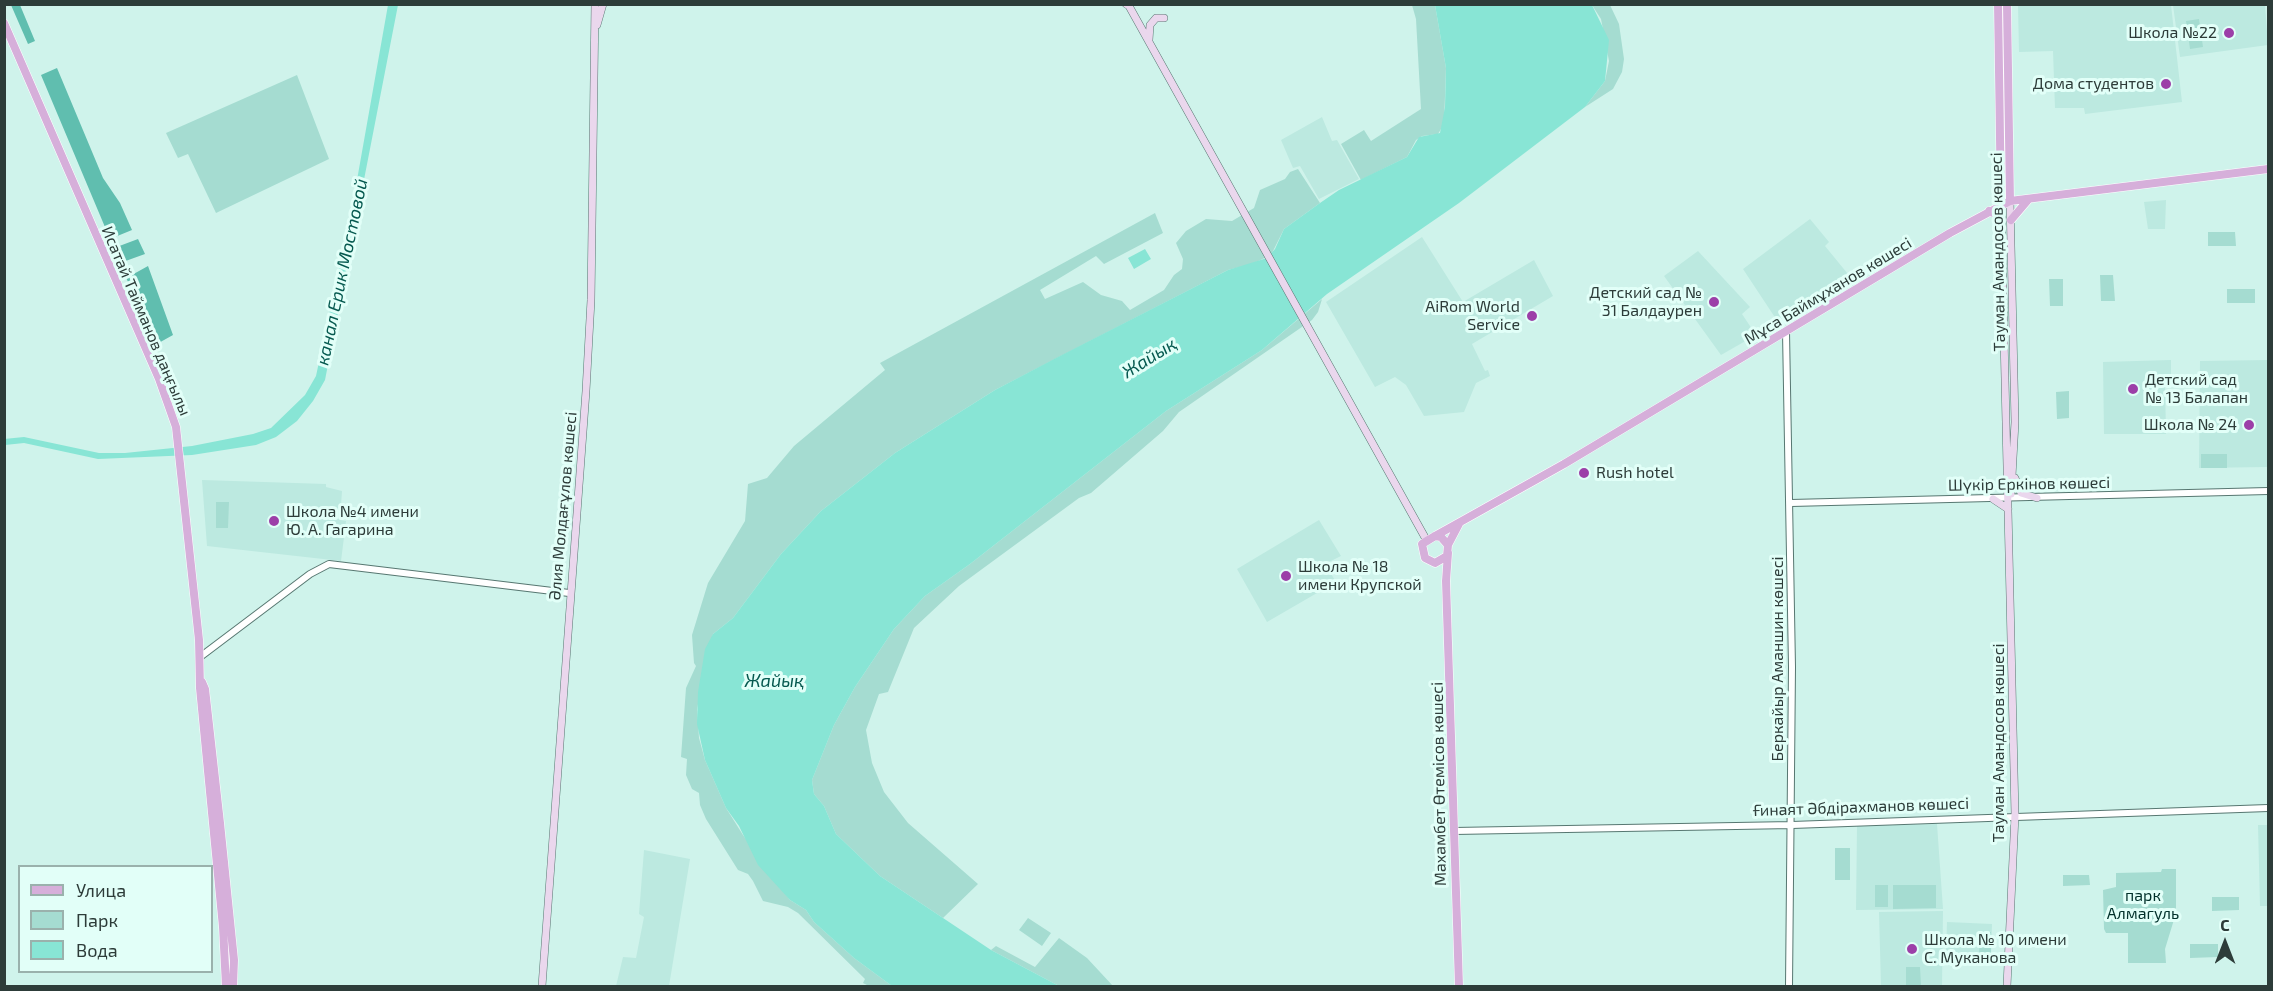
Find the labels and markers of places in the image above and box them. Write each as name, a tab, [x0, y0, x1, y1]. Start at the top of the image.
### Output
place label: Школа №22	[2128, 23, 2217, 43]
marker: Школа №22	[2222, 26, 2236, 40]
place label: Дома студентов	[2033, 74, 2154, 94]
marker: Дома студентов	[2159, 77, 2173, 91]
place label: Детский сад № 31 Балдаурен	[1589, 283, 1702, 321]
marker: Детский сад № 31 Балдаурен	[1707, 295, 1721, 309]
place label: AiRom World Service	[1425, 297, 1520, 335]
marker: AiRom World Service	[1525, 309, 1539, 323]
place label: Детский сад № 13 Балапан	[2145, 370, 2248, 408]
marker: Детский сад № 13 Балапан	[2126, 382, 2140, 396]
place label: Школа № 24	[2144, 415, 2237, 435]
marker: Школа № 24	[2242, 418, 2256, 432]
place label: Rush hotel	[1596, 463, 1674, 483]
marker: Rush hotel	[1577, 466, 1591, 480]
place label: Школа №4 имени Ю. А. Гагарина	[286, 502, 419, 540]
marker: Школа №4 имени Ю. А. Гагарина	[267, 514, 281, 528]
place label: Школа № 18 имени Крупской	[1298, 557, 1422, 595]
marker: Школа № 18 имени Крупской	[1279, 569, 1293, 583]
place label: Школа № 10 имени С. Муканова	[1924, 930, 2067, 968]
marker: Школа № 10 имени С. Муканова	[1905, 942, 1919, 956]

